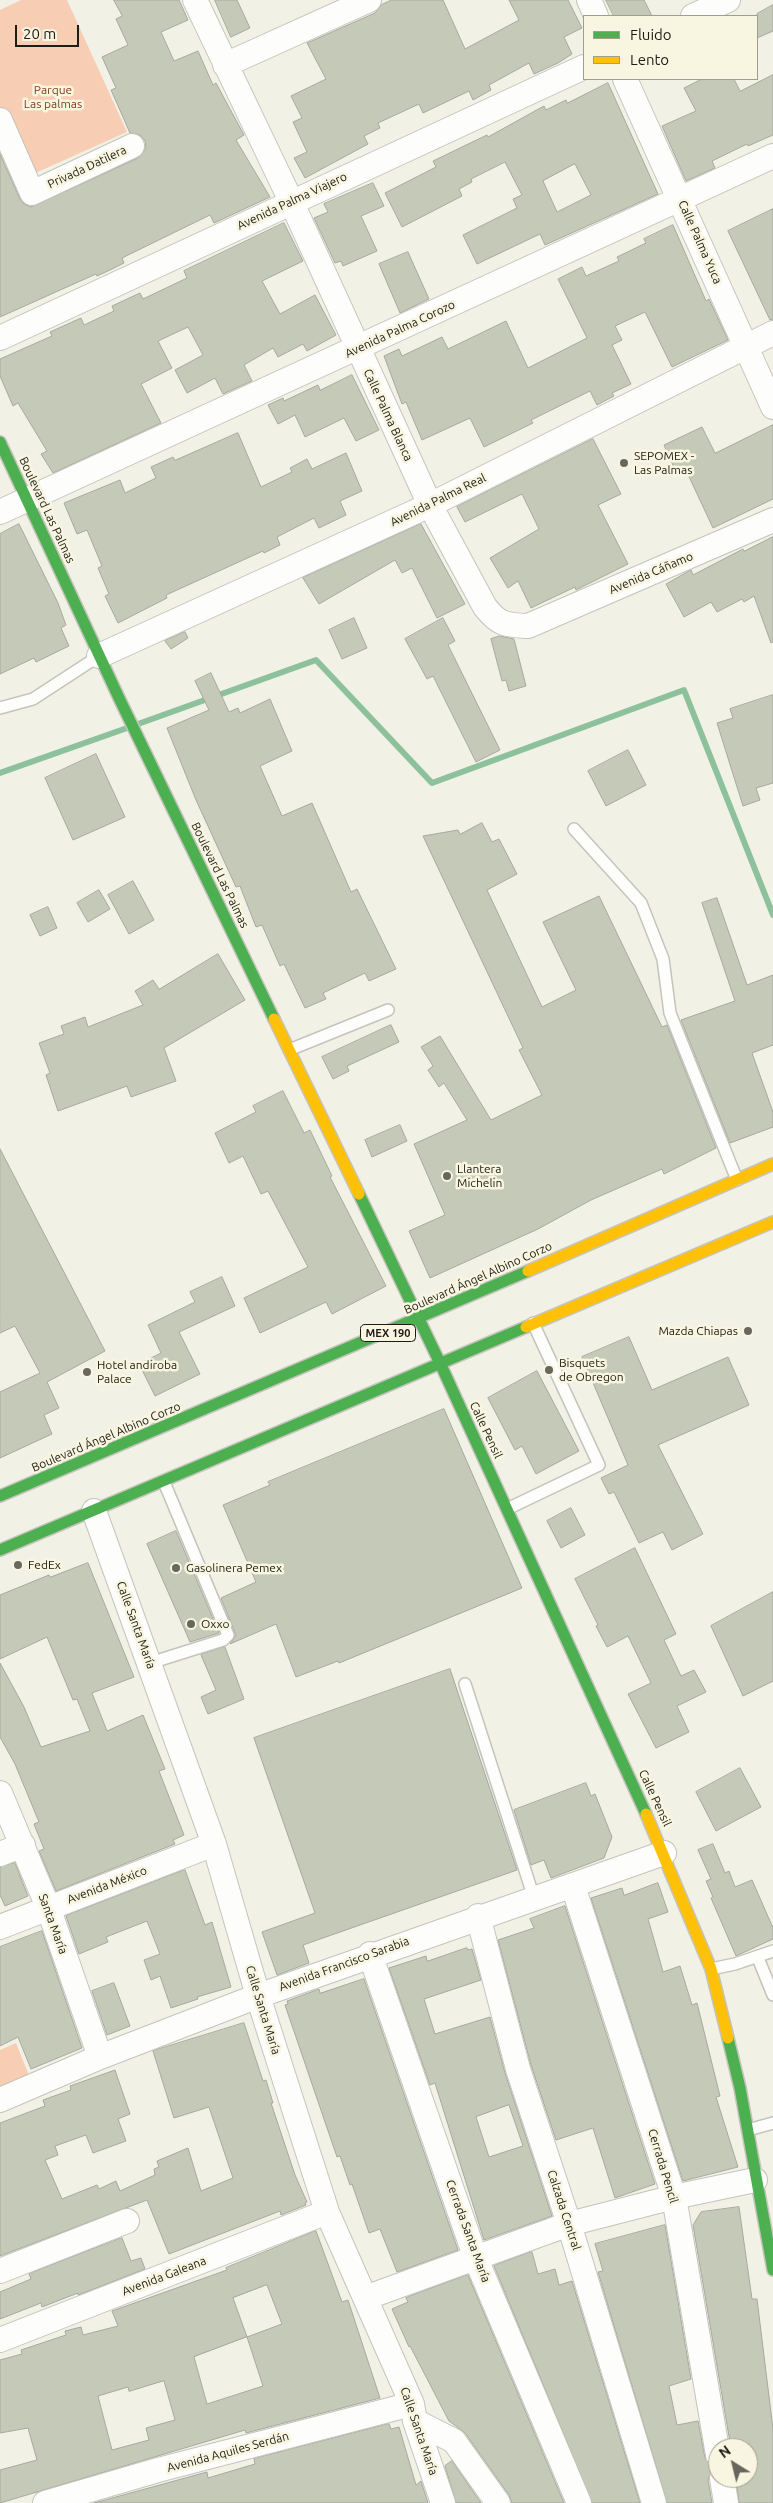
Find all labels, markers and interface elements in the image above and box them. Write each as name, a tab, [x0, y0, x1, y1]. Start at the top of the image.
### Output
scale bar	[18, 15, 81, 47]
legend	[583, 15, 758, 80]
text: 20 m	[23, 25, 56, 42]
text: Fluido	[630, 26, 672, 43]
text: Lento	[630, 51, 669, 68]
park label: Parque Las palmas	[24, 83, 82, 111]
street label: Privada Datilera	[45, 142, 129, 192]
street label: Avenida Palma Viajero	[235, 169, 349, 233]
street label: Calle Palma Yuca	[675, 198, 725, 286]
street label: Avenida Palma Corozo	[343, 297, 457, 361]
street label: Calle Palma Blanca	[360, 366, 416, 464]
place label: SEPOMEX - Las Palmas	[634, 449, 694, 477]
street label: Boulevard Las Palmas	[16, 454, 78, 566]
marker: SEPOMEX - Las Palmas	[618, 457, 630, 469]
street label: Avenida Palma Real	[388, 471, 488, 529]
street label: Avenida Cáñamo	[607, 549, 695, 597]
street label: Boulevard Las Palmas	[188, 820, 252, 930]
place label: Llantera Michelin	[457, 1162, 502, 1190]
marker: Llantera Michelin	[441, 1170, 453, 1182]
street label: Boulevard Ángel Albino Corzo	[402, 1239, 554, 1317]
place label: Mazda Chiapas	[658, 1324, 738, 1338]
road number: MEX 190	[360, 1325, 416, 1342]
marker: Mazda Chiapas	[742, 1325, 754, 1337]
place label: Bisquets de Obregon	[559, 1356, 624, 1384]
place label: Hotel andiroba Palace	[97, 1358, 177, 1386]
marker: Bisquets de Obregon	[543, 1364, 555, 1376]
marker: Hotel andiroba Palace	[81, 1366, 93, 1378]
street label: Boulevard Ángel Albino Corzo	[29, 1399, 183, 1475]
street label: Calle Pensil	[467, 1399, 505, 1461]
place label: FedEx	[28, 1558, 61, 1572]
marker: FedEx	[12, 1559, 24, 1571]
place label: Gasolinera Pemex	[186, 1561, 282, 1575]
marker: Gasolinera Pemex	[170, 1562, 182, 1574]
street label: Calle Santa María	[113, 1579, 159, 1671]
place label: Oxxo	[201, 1617, 230, 1631]
marker: Oxxo	[185, 1618, 197, 1630]
street label: Calle Pensil	[636, 1767, 674, 1829]
street label: Avenida México	[65, 1863, 149, 1907]
street label: Santa María	[35, 1892, 71, 1956]
street label: Avenida Francisco Sarabia	[277, 1934, 411, 1994]
street label: Calle Santa María	[243, 1964, 283, 2056]
street label: Cerrada Pencil	[645, 2127, 681, 2205]
street label: Calzada Central	[544, 2168, 584, 2252]
street label: Cerrada Santa María	[443, 2178, 493, 2284]
street label: Avenida Galeana	[120, 2253, 208, 2299]
street label: Calle Santa María	[397, 2385, 441, 2477]
street label: Avenida Aquiles Serdán	[165, 2429, 291, 2475]
north arrow	[708, 2438, 758, 2488]
text: N	[716, 2442, 734, 2461]

